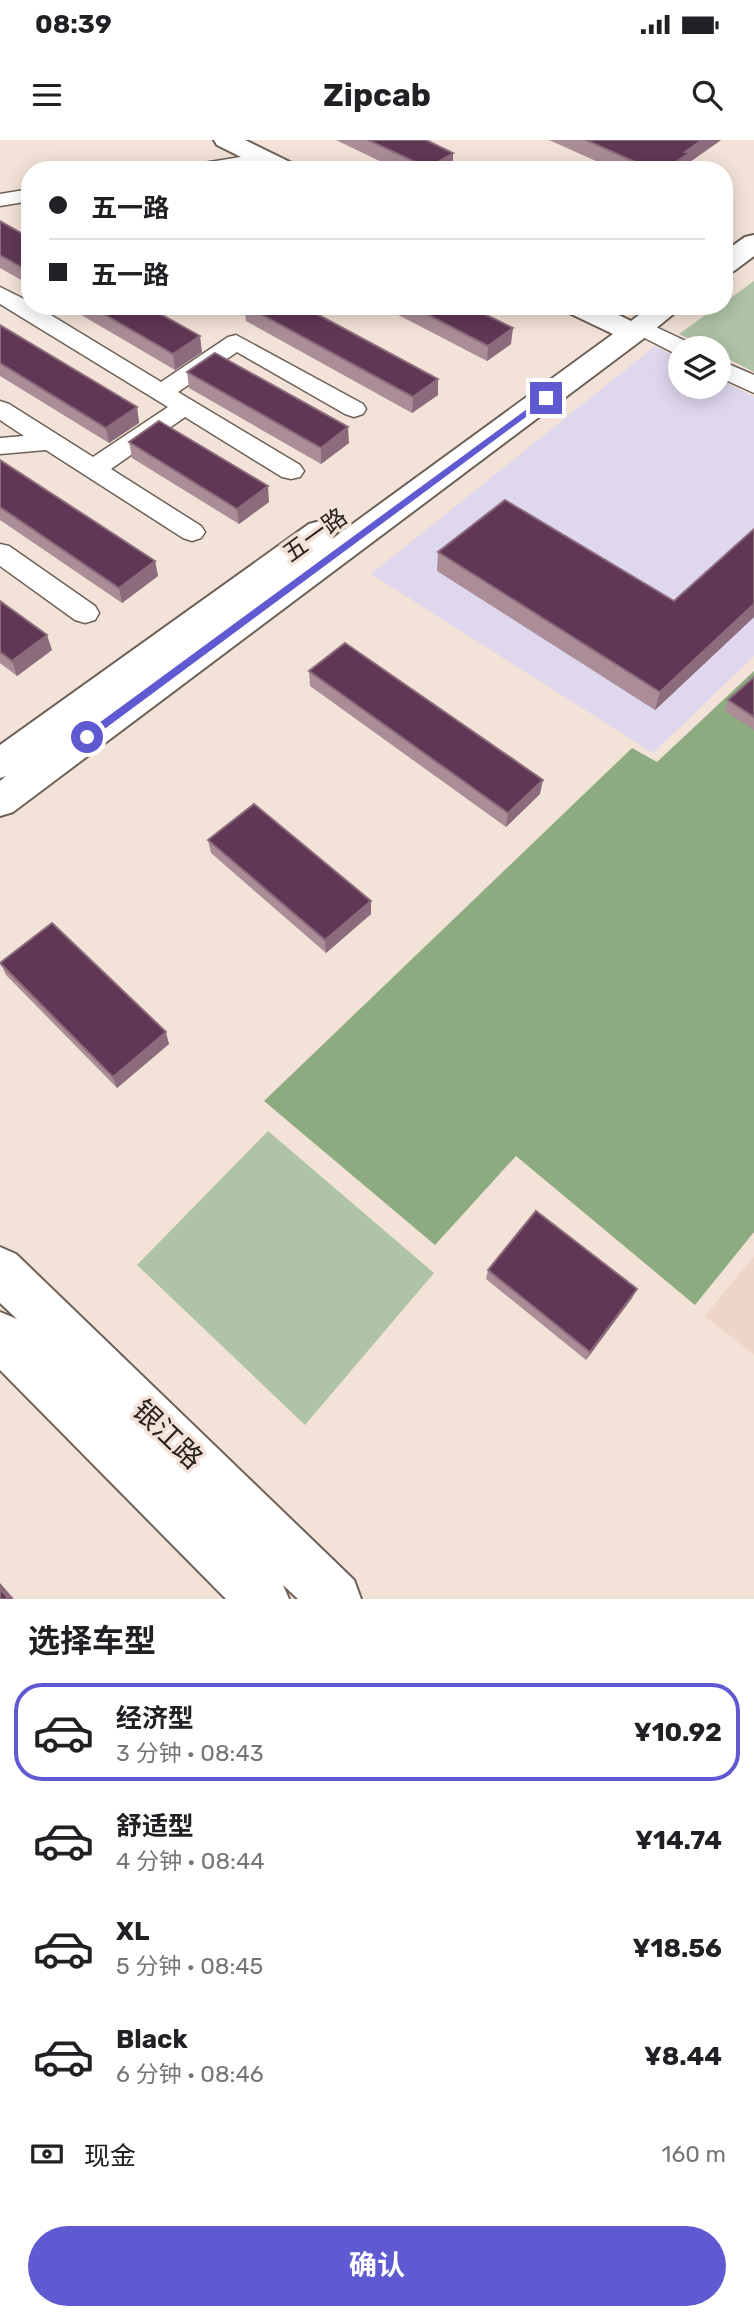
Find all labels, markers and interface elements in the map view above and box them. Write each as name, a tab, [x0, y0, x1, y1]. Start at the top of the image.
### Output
text: 08:39	[35, 9, 112, 40]
icon: menu	[28, 76, 66, 114]
text: Zipcab	[323, 76, 431, 114]
icon: search	[688, 76, 726, 114]
text: 五一路	[91, 193, 169, 224]
text: 五一路	[91, 260, 169, 291]
map controls	[668, 336, 731, 399]
button: layers	[668, 336, 731, 399]
route end	[530, 382, 562, 414]
street label: 五一路	[278, 503, 352, 567]
route start	[71, 721, 103, 753]
street label: 银江路	[126, 1393, 209, 1475]
text: 选择车型	[28, 1622, 156, 1660]
icon: car	[32, 1701, 95, 1764]
text: 经济型	[116, 1703, 194, 1734]
text: ¥10.92	[634, 1717, 722, 1748]
text: 3 分钟 · 08:43	[116, 1739, 264, 1767]
icon: car	[32, 1809, 95, 1872]
text: 舒适型	[116, 1811, 194, 1842]
text: ¥14.74	[635, 1825, 722, 1856]
text: 4 分钟 · 08:44	[116, 1847, 264, 1875]
text: XL	[116, 1916, 149, 1947]
icon: car	[32, 1917, 95, 1980]
text: ¥18.56	[633, 1933, 722, 1964]
text: 5 分钟 · 08:45	[116, 1952, 263, 1980]
text: Black	[116, 2024, 188, 2055]
icon: car	[32, 2025, 95, 2088]
text: ¥8.44	[644, 2041, 722, 2072]
text: 6 分钟 · 08:46	[116, 2060, 264, 2088]
icon: cash	[28, 2135, 66, 2173]
text: 160 m	[662, 2140, 726, 2168]
text: 现金	[84, 2141, 136, 2172]
button: 确认	[28, 2226, 726, 2306]

